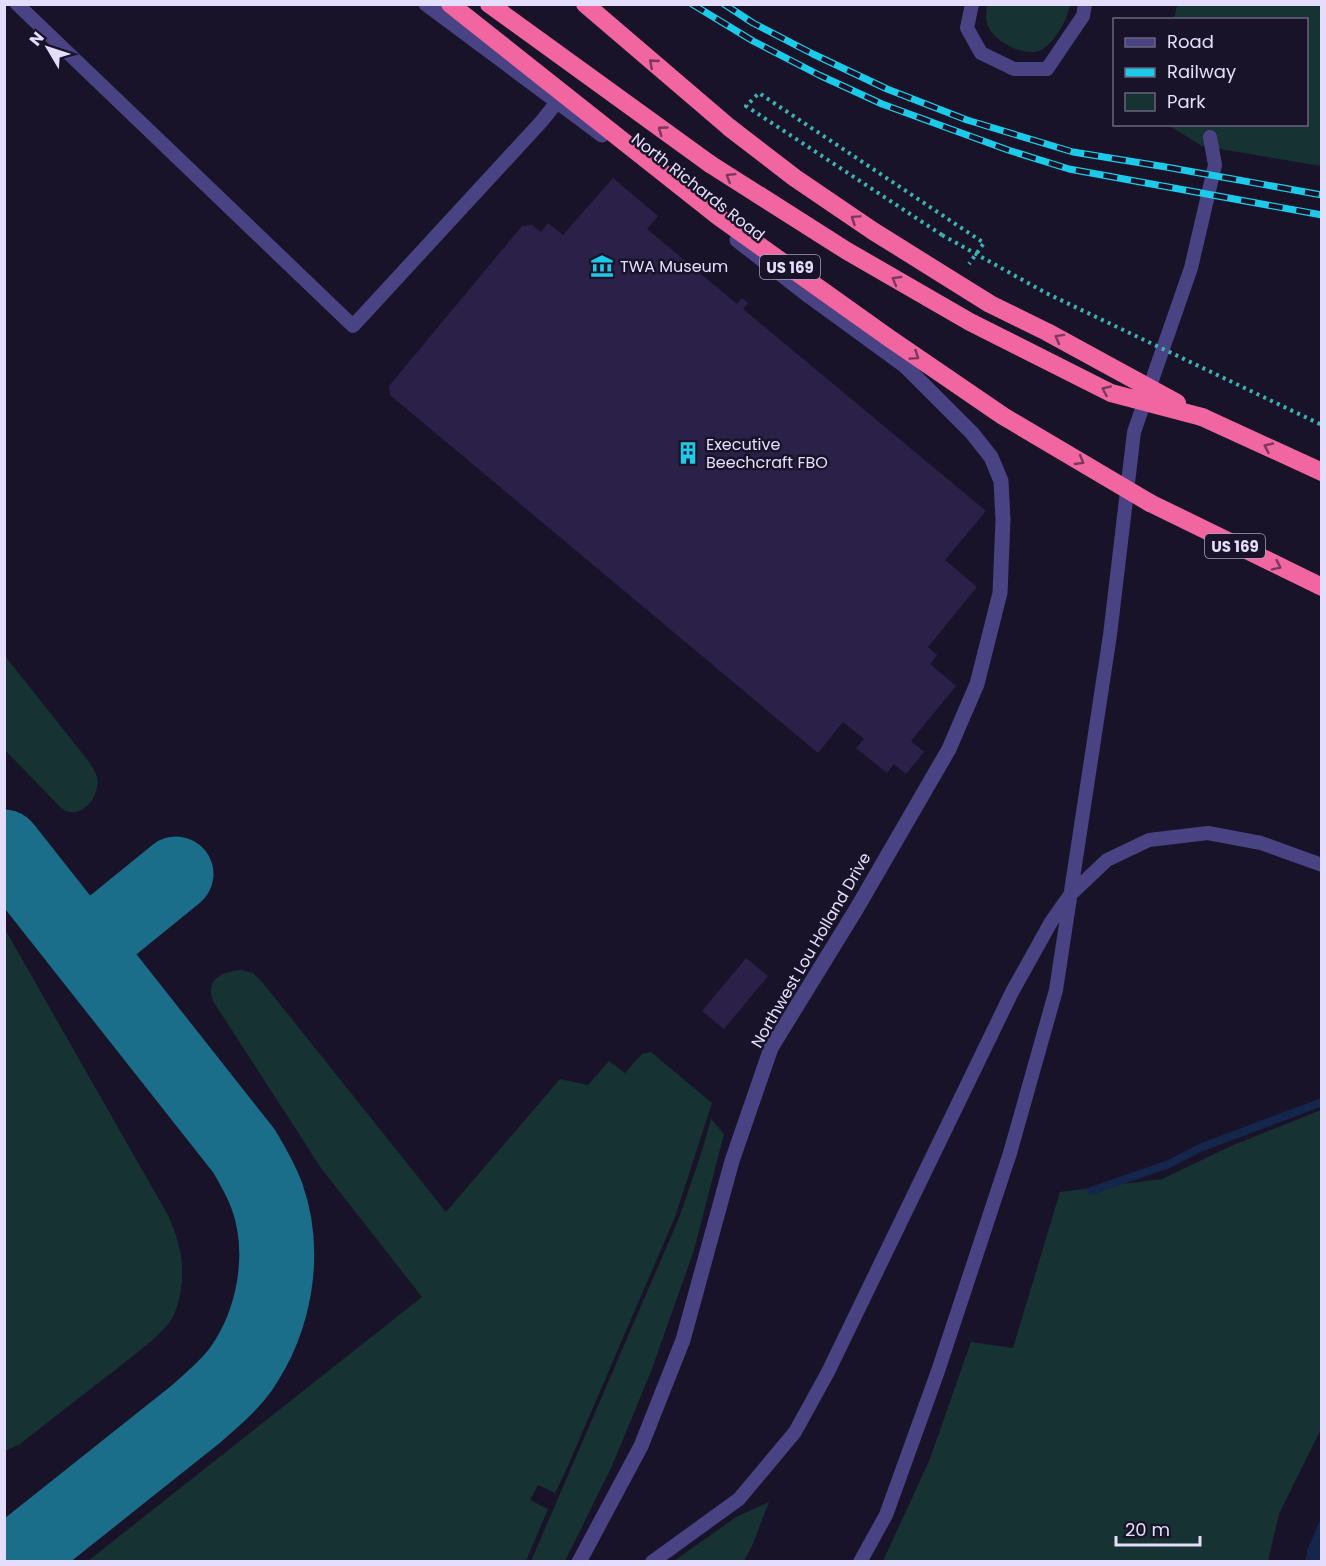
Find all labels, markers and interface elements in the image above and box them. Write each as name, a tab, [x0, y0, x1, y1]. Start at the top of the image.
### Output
north arrow	[18, 18, 78, 78]
legend	[1113, 18, 1308, 126]
text: N	[24, 27, 49, 51]
text: Road	[1167, 29, 1214, 54]
one-way arrow	[649, 59, 660, 70]
text: Railway	[1167, 59, 1236, 84]
text: Park	[1167, 89, 1206, 114]
one-way arrow	[658, 126, 669, 137]
street label: North Richards Road	[627, 128, 769, 246]
one-way arrow	[726, 173, 737, 184]
one-way arrow	[851, 214, 861, 226]
museum icon: TWA Museum	[589, 253, 615, 279]
place label: TWA Museum	[620, 255, 728, 278]
road number: US 169	[760, 255, 820, 279]
one-way arrow	[892, 275, 902, 287]
one-way arrow	[1055, 334, 1065, 345]
one-way arrow	[909, 349, 920, 360]
one-way arrow	[1101, 385, 1112, 397]
place label: Executive Beechcraft FBO	[706, 433, 828, 474]
building icon: Executive Beechcraft FBO	[675, 440, 701, 466]
one-way arrow	[1264, 443, 1275, 455]
one-way arrow	[1074, 454, 1084, 465]
road number: US 169	[1205, 534, 1265, 558]
one-way arrow	[1271, 559, 1282, 571]
street label: Northwest Lou Holland Drive	[746, 848, 877, 1052]
scale bar	[1116, 1509, 1200, 1547]
text: 20 m	[1125, 1517, 1170, 1542]

